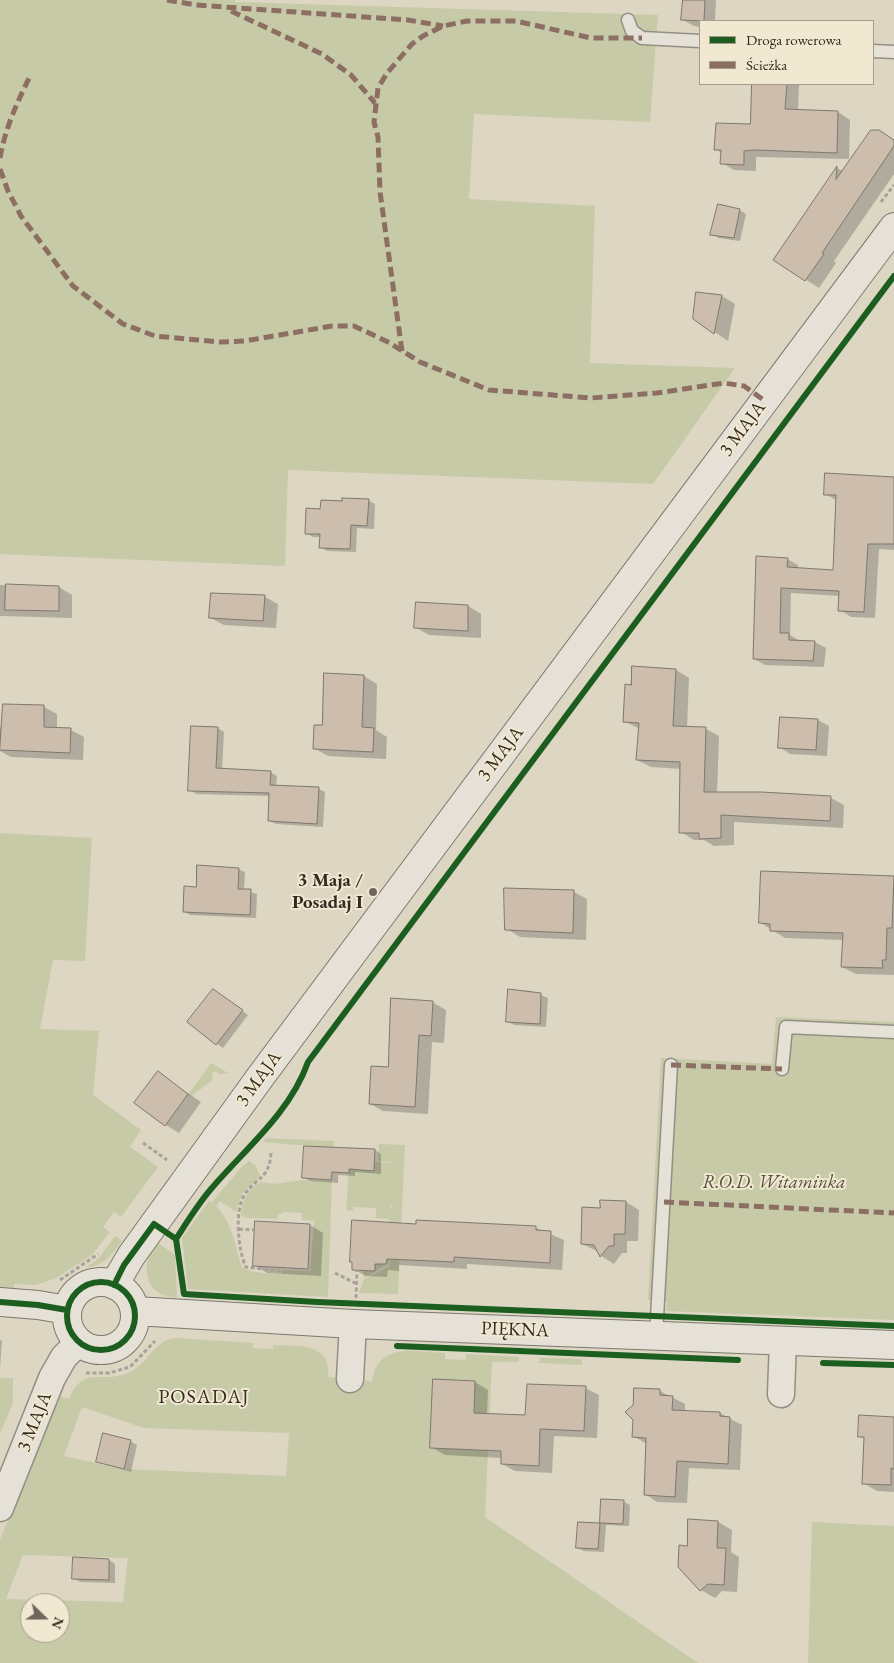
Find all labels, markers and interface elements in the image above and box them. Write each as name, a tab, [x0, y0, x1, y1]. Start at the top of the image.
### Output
legend	[699, 20, 874, 85]
text: Droga rowerowa	[746, 30, 841, 49]
text: Ścieżka	[746, 55, 787, 74]
street label: 3 MAJA	[715, 397, 771, 461]
street label: 3 MAJA	[473, 722, 529, 786]
place label: 3 Maja / Posadaj I	[292, 870, 363, 914]
marker: 3 Maja / Posadaj I	[367, 886, 379, 898]
street label: 3 MAJA	[231, 1047, 287, 1111]
park label: R.O.D. Witaminka	[702, 1172, 846, 1194]
street label: PIĘKNA	[480, 1317, 550, 1343]
district label: POSADAJ	[157, 1386, 251, 1410]
street label: 3 MAJA	[13, 1389, 57, 1455]
north arrow	[20, 1593, 70, 1643]
text: N	[48, 1615, 68, 1632]

